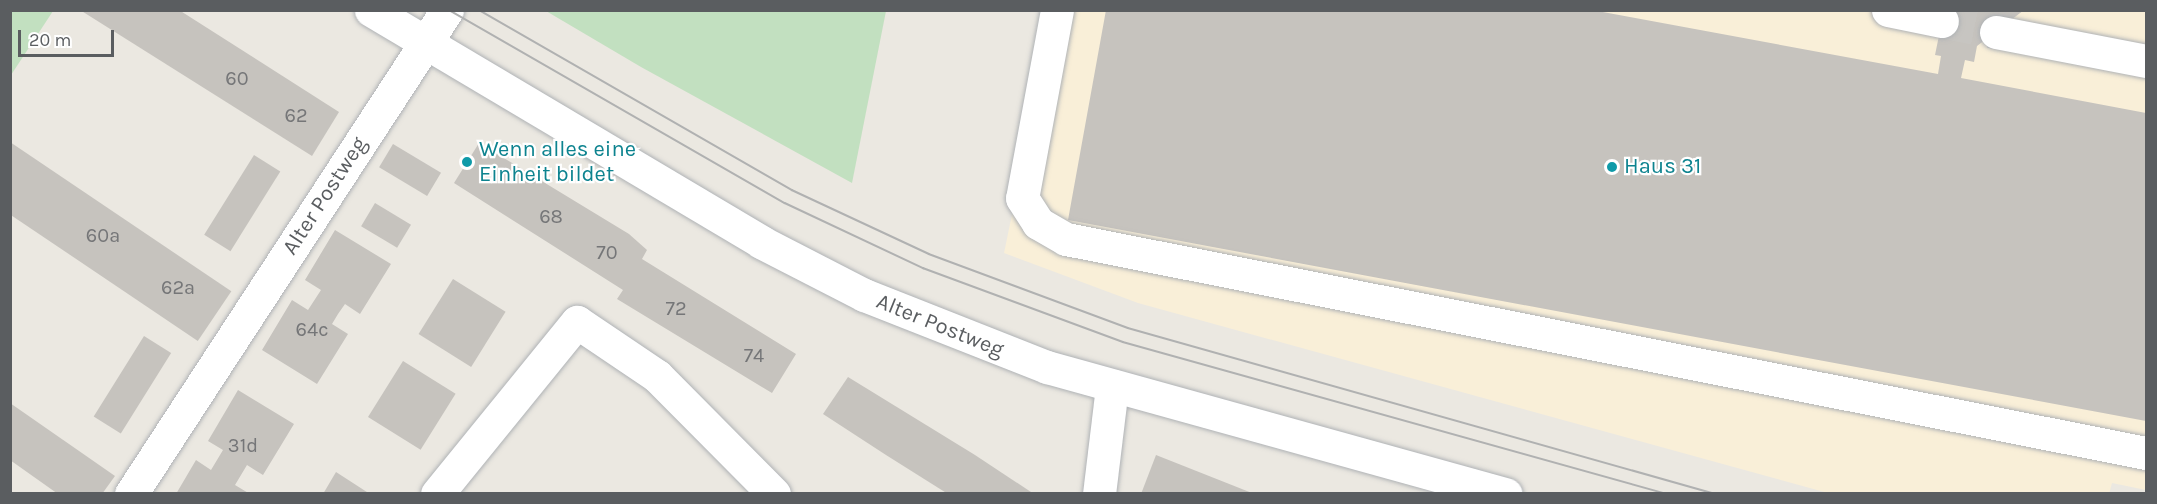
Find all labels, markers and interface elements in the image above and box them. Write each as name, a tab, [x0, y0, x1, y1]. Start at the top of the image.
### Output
scale bar	[21, 18, 117, 56]
text: 20 m	[29, 29, 71, 51]
house number: 60	[225, 66, 249, 90]
house number: 62	[284, 103, 308, 127]
street label: Alter Postweg	[277, 132, 373, 260]
place label: Wenn alles eine Einheit bildet	[479, 136, 636, 188]
place label: Haus 31	[1624, 154, 1701, 180]
marker: Wenn alles eine Einheit bildet	[460, 155, 474, 169]
marker: Haus 31	[1605, 160, 1619, 174]
house number: 68	[539, 204, 563, 228]
house number: 60a	[86, 223, 120, 247]
house number: 70	[596, 240, 618, 264]
house number: 62a	[161, 275, 195, 299]
street label: Alter Postweg	[872, 288, 1008, 364]
house number: 72	[666, 296, 686, 320]
house number: 64c	[296, 317, 328, 341]
house number: 74	[744, 343, 764, 367]
house number: 31d	[228, 433, 258, 457]

